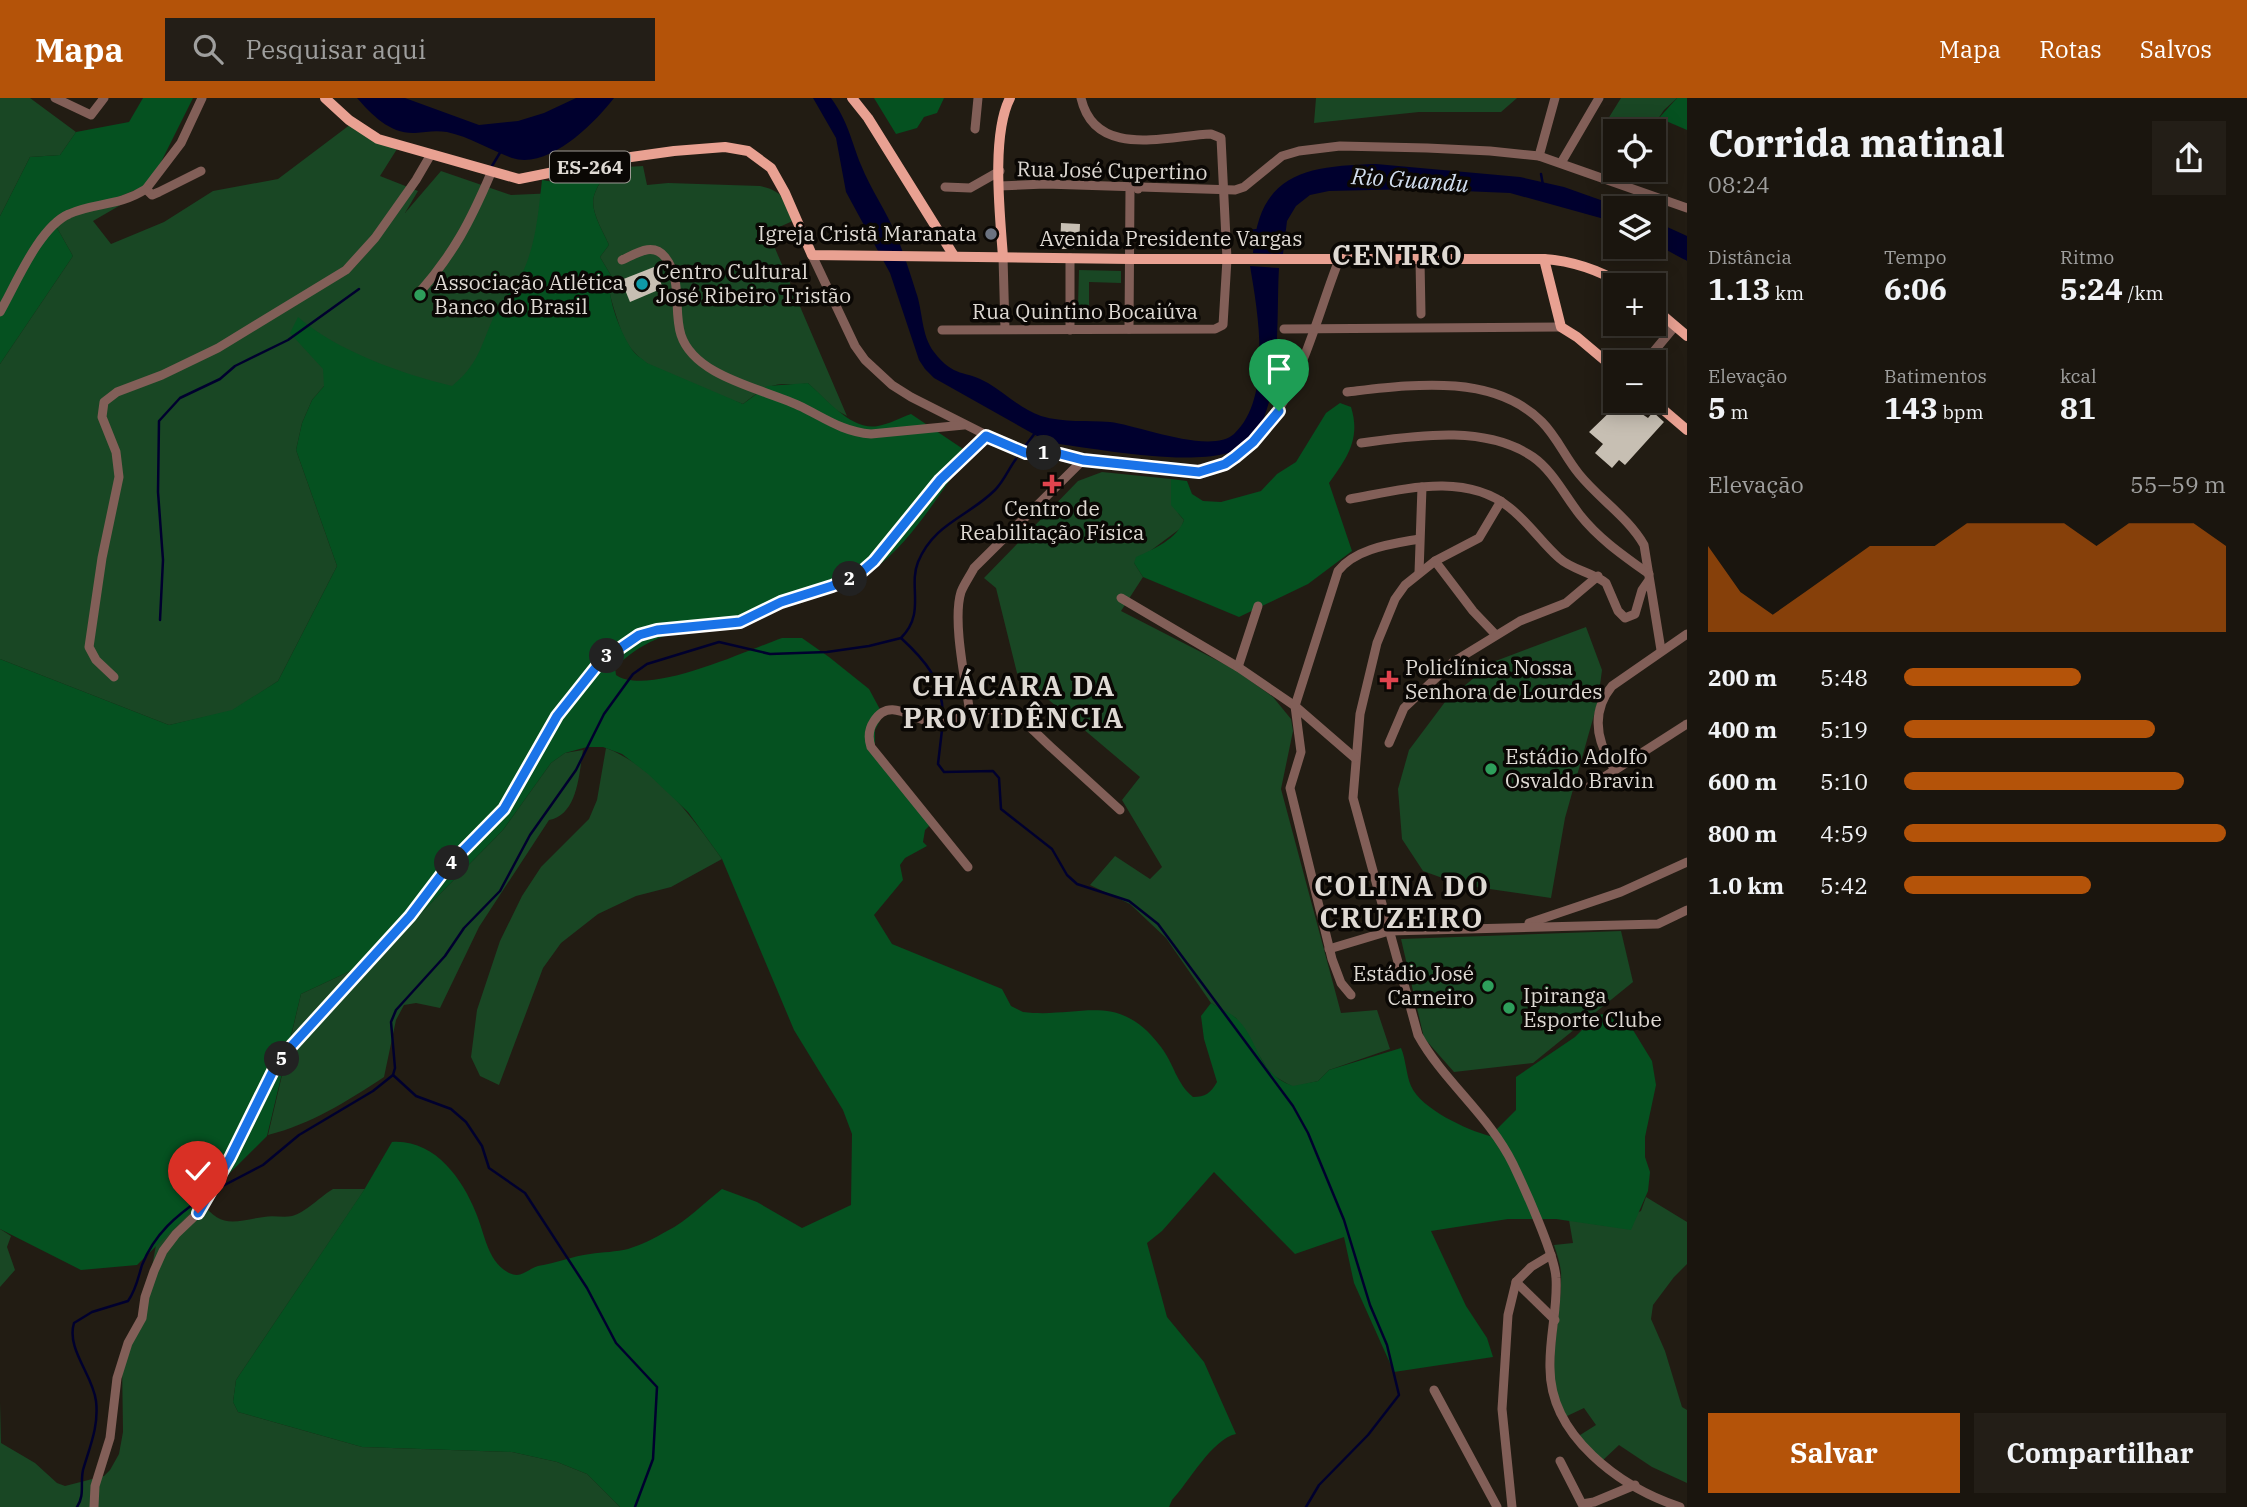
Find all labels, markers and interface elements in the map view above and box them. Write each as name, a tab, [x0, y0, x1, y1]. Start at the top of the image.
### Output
search box	[165, 18, 655, 81]
text: Mapa	[35, 28, 123, 71]
icon: search	[189, 30, 227, 68]
text: Pesquisar aqui	[245, 32, 426, 66]
text: Mapa	[1939, 33, 2001, 65]
text: Rotas	[2039, 33, 2102, 65]
text: Salvos	[2140, 33, 2212, 65]
text: Corrida matinal	[1708, 118, 2005, 167]
map controls	[1603, 119, 1666, 413]
button: locate	[1603, 119, 1666, 182]
button: share	[2152, 121, 2226, 195]
road number: ES-264	[550, 152, 630, 183]
street label: Rua José Cupertino	[1016, 154, 1208, 186]
water label: Rio Guandu	[1350, 160, 1470, 198]
text: 08:24	[1708, 169, 1770, 199]
button: layers	[1603, 196, 1666, 259]
place label: Igreja Cristã Maranata	[758, 219, 977, 247]
street label: Avenida Presidente Vargas	[1039, 224, 1303, 252]
marker: Igreja Cristã Maranata	[983, 226, 999, 242]
district label: CENTRO	[1332, 236, 1464, 273]
text: Distância	[1708, 245, 1792, 269]
text: Tempo	[1884, 245, 1946, 269]
text: Ritmo	[2060, 245, 2114, 269]
place label: Centro Cultural José Ribeiro Tristão	[656, 257, 851, 309]
place label: Associação Atlética Banco do Brasil	[434, 268, 624, 320]
text: 1.13	[1708, 269, 1770, 308]
text: 6:06	[1884, 269, 1947, 308]
text: 5:24	[2060, 269, 2123, 308]
button: +	[1603, 273, 1666, 336]
marker: Centro Cultural José Ribeiro Tristão	[634, 276, 650, 292]
text: km	[1770, 281, 1804, 305]
text: /km	[2123, 281, 2164, 305]
marker: Associação Atlética Banco do Brasil	[412, 287, 428, 303]
street label: Rua Quintino Bocaiúva	[972, 297, 1198, 325]
pin	[1249, 339, 1309, 411]
icon: arrive	[1260, 350, 1298, 388]
button: −	[1603, 350, 1666, 413]
text: Elevação	[1708, 364, 1787, 388]
text: Batimentos	[1884, 364, 1987, 388]
text: kcal	[2060, 364, 2097, 388]
text: 5	[1708, 388, 1726, 427]
text: 143	[1884, 388, 1938, 427]
text: 81	[2060, 388, 2096, 427]
text: m	[1726, 400, 1749, 424]
text: bpm	[1938, 400, 1984, 424]
pin: 1	[1026, 436, 1062, 470]
text: 1	[1038, 440, 1049, 464]
text: Elevação	[1708, 469, 1804, 499]
text: 55–59 m	[2130, 469, 2226, 499]
marker: Centro de Reabilitação Física	[1042, 474, 1062, 494]
place label: Centro de Reabilitação Física	[960, 494, 1144, 546]
pin: 2	[832, 561, 868, 596]
text: 2	[844, 566, 855, 590]
pin: 3	[590, 638, 624, 674]
text: 3	[601, 643, 612, 667]
place label: Policlínica Nossa Senhora de Lourdes	[1405, 653, 1602, 705]
text: 200 m	[1708, 662, 1777, 692]
text: 5:48	[1820, 662, 1868, 692]
district label: CHÁCARA DA PROVIDÊNCIA	[903, 667, 1125, 736]
marker: Policlínica Nossa Senhora de Lourdes	[1379, 670, 1399, 690]
text: 400 m	[1708, 714, 1777, 744]
text: 5:19	[1820, 714, 1868, 744]
place label: Estádio Adolfo Osvaldo Bravin	[1505, 742, 1654, 794]
marker: Estádio Adolfo Osvaldo Bravin	[1483, 761, 1499, 777]
text: 600 m	[1708, 766, 1777, 796]
text: 5:10	[1820, 766, 1868, 796]
text: 800 m	[1708, 818, 1777, 848]
text: 4:59	[1820, 818, 1868, 848]
pin: 4	[434, 846, 470, 880]
text: 4	[446, 850, 457, 874]
district label: COLINA DO CRUZEIRO	[1314, 867, 1490, 936]
text: 1.0 km	[1708, 870, 1784, 900]
text: 5:42	[1820, 870, 1868, 900]
place label: Estádio José Carneiro	[1353, 959, 1474, 1011]
marker: Estádio José Carneiro	[1480, 978, 1496, 994]
place label: Ipiranga Esporte Clube	[1523, 981, 1662, 1033]
marker: Ipiranga Esporte Clube	[1501, 1000, 1517, 1016]
pin: 5	[264, 1042, 300, 1076]
text: 5	[276, 1046, 287, 1070]
pin	[168, 1141, 228, 1213]
icon: check	[179, 1152, 217, 1190]
button: Salvar	[1708, 1413, 1960, 1493]
button: Compartilhar	[1974, 1413, 2226, 1493]

